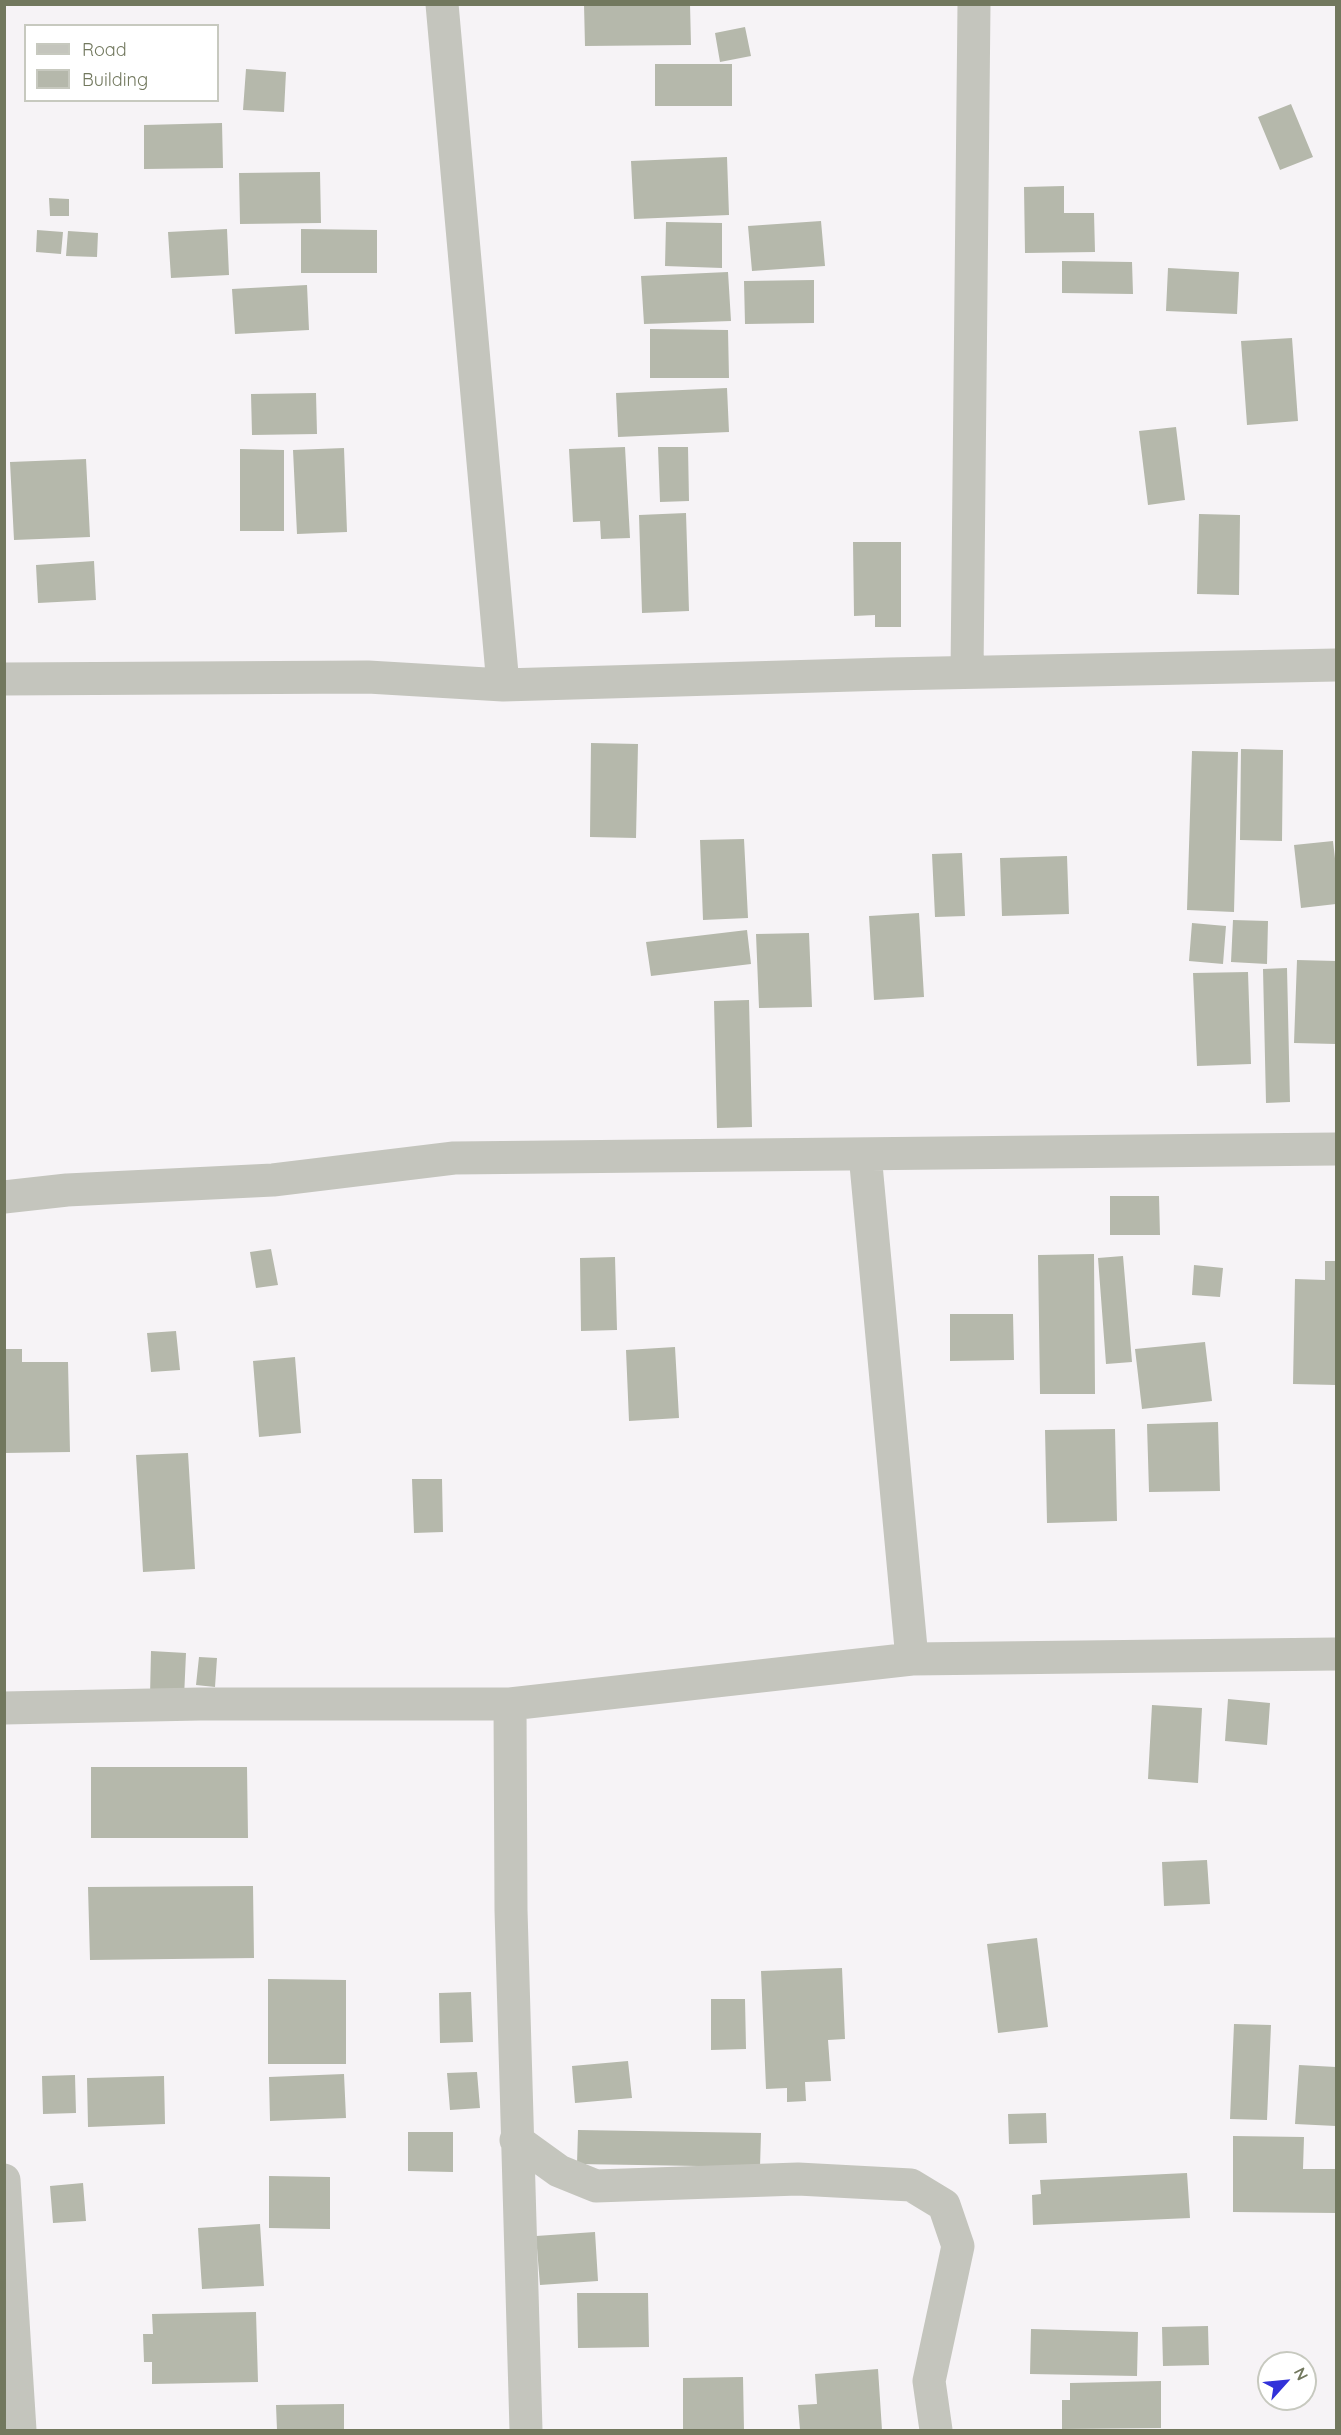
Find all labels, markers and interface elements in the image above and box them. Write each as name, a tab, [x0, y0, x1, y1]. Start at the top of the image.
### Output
legend	[24, 24, 219, 102]
text: Road	[82, 38, 127, 61]
text: Building	[82, 68, 148, 91]
north arrow	[1257, 2351, 1317, 2411]
text: N	[1290, 2364, 1313, 2384]

